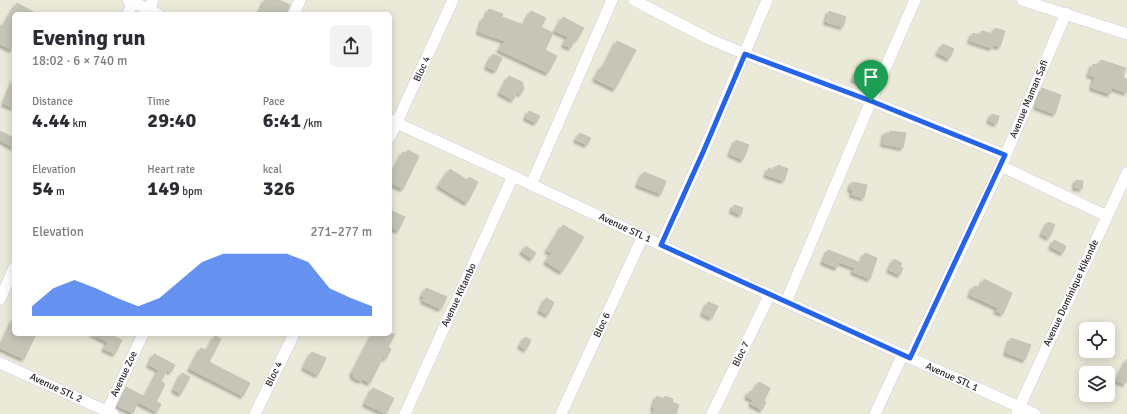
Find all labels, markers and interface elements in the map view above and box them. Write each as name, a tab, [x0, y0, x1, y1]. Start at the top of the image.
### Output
text: Evening run	[32, 24, 146, 51]
button: share	[330, 25, 372, 67]
text: 18:02 · 6 × 740 m	[32, 53, 127, 69]
street label: Bloc 4	[411, 54, 433, 84]
street label: Avenue Maman Safi	[1007, 58, 1051, 140]
pin	[854, 60, 888, 101]
icon: arrive	[860, 66, 882, 88]
text: Distance	[32, 95, 73, 108]
text: Time	[147, 95, 170, 108]
text: Pace	[263, 95, 285, 108]
text: 4.44	[32, 108, 70, 133]
text: 29:40	[147, 108, 196, 133]
text: 6:41	[263, 108, 301, 133]
text: km	[70, 117, 87, 130]
text: /km	[301, 117, 322, 130]
text: Elevation	[32, 163, 76, 176]
text: Heart rate	[147, 163, 195, 176]
text: kcal	[263, 163, 282, 176]
text: 54	[32, 176, 54, 201]
text: 149	[147, 176, 180, 201]
text: 326	[263, 176, 295, 201]
text: m	[54, 185, 65, 198]
text: bpm	[180, 185, 203, 198]
street label: Avenue STL 1	[597, 211, 653, 245]
text: Elevation	[32, 224, 84, 240]
text: 271–277 m	[310, 224, 372, 240]
street label: Avenue Dominique Kikonde	[1041, 238, 1101, 348]
street label: Avenue Kitambo	[439, 261, 479, 329]
street label: Bloc 6	[591, 310, 613, 340]
map controls	[1079, 322, 1115, 402]
button: locate	[1079, 322, 1115, 358]
street label: Bloc 7	[730, 340, 752, 368]
street label: Avenue Zoe	[108, 349, 140, 399]
street label: Bloc 4	[263, 359, 285, 388]
street label: Avenue STL 1	[924, 360, 980, 394]
button: layers	[1079, 366, 1115, 402]
street label: Avenue STL 2	[28, 371, 84, 405]

